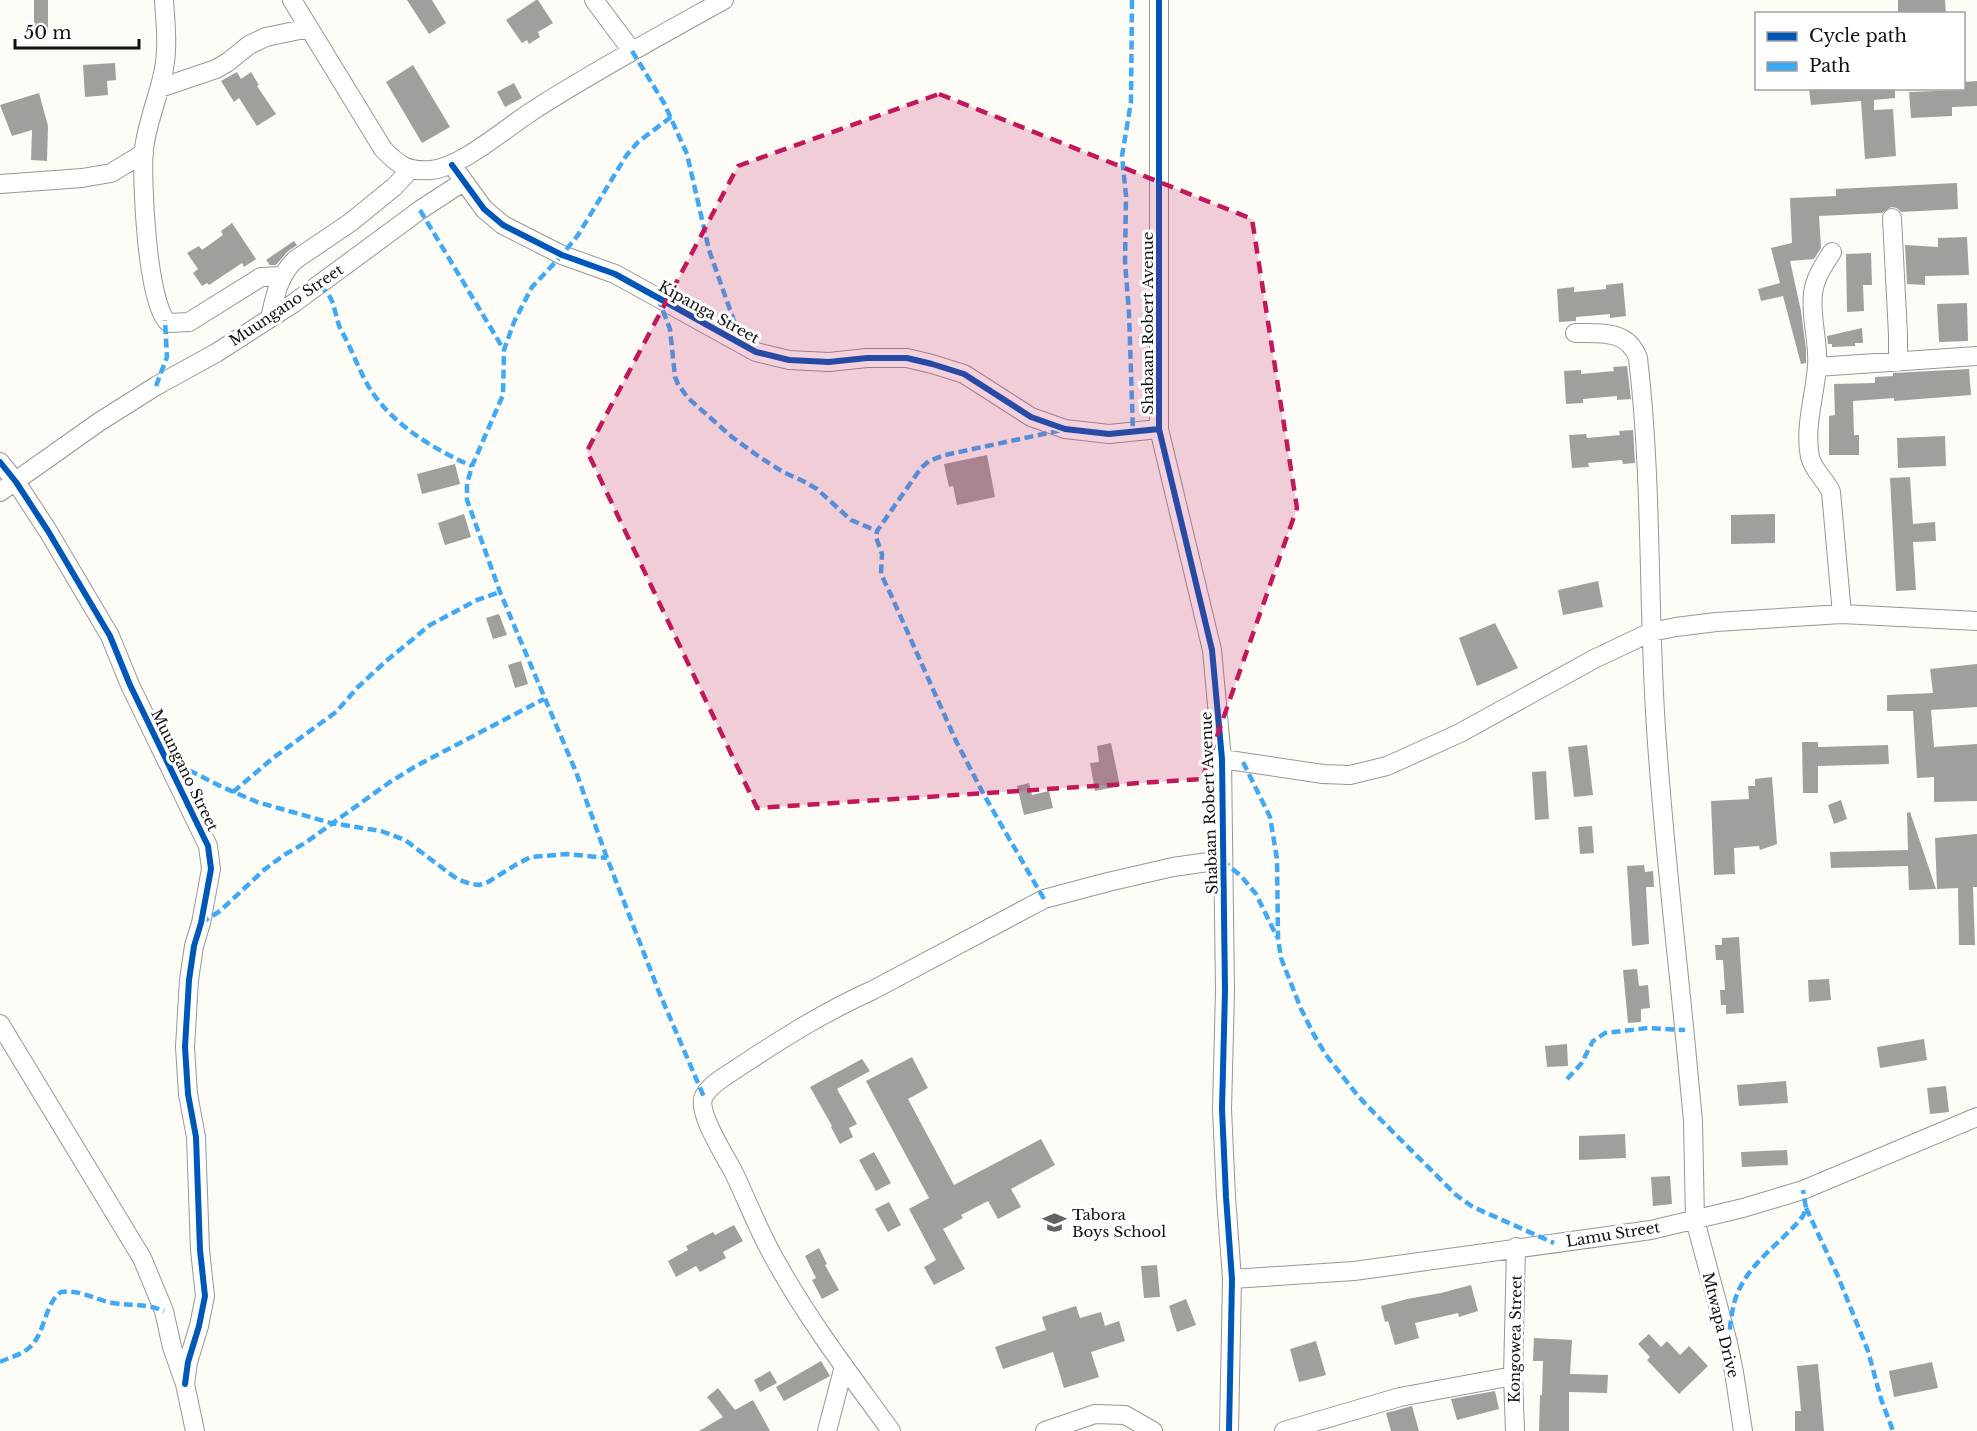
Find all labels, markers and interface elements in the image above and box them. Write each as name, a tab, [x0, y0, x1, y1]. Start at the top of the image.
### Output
scale bar	[15, 12, 140, 50]
legend	[1755, 12, 1965, 90]
text: 50 m	[24, 22, 72, 44]
text: Cycle path	[1809, 25, 1907, 47]
text: Path	[1809, 55, 1850, 77]
street label: Shabaan Robert Avenue	[1138, 232, 1157, 414]
street label: Muungano Street	[225, 260, 347, 350]
street label: Kipanga Street	[655, 276, 763, 348]
street label: Muungano Street	[147, 706, 223, 834]
street label: Shabaan Robert Avenue	[1196, 711, 1222, 895]
place label: Tabora Boys School	[1072, 1205, 1166, 1241]
school or university icon: Tabora Boys School	[1041, 1210, 1067, 1236]
street label: Lamu Street	[1565, 1217, 1662, 1251]
street label: Mtwapa Drive	[1699, 1270, 1743, 1380]
street label: Kongowea Street	[1504, 1274, 1526, 1403]

